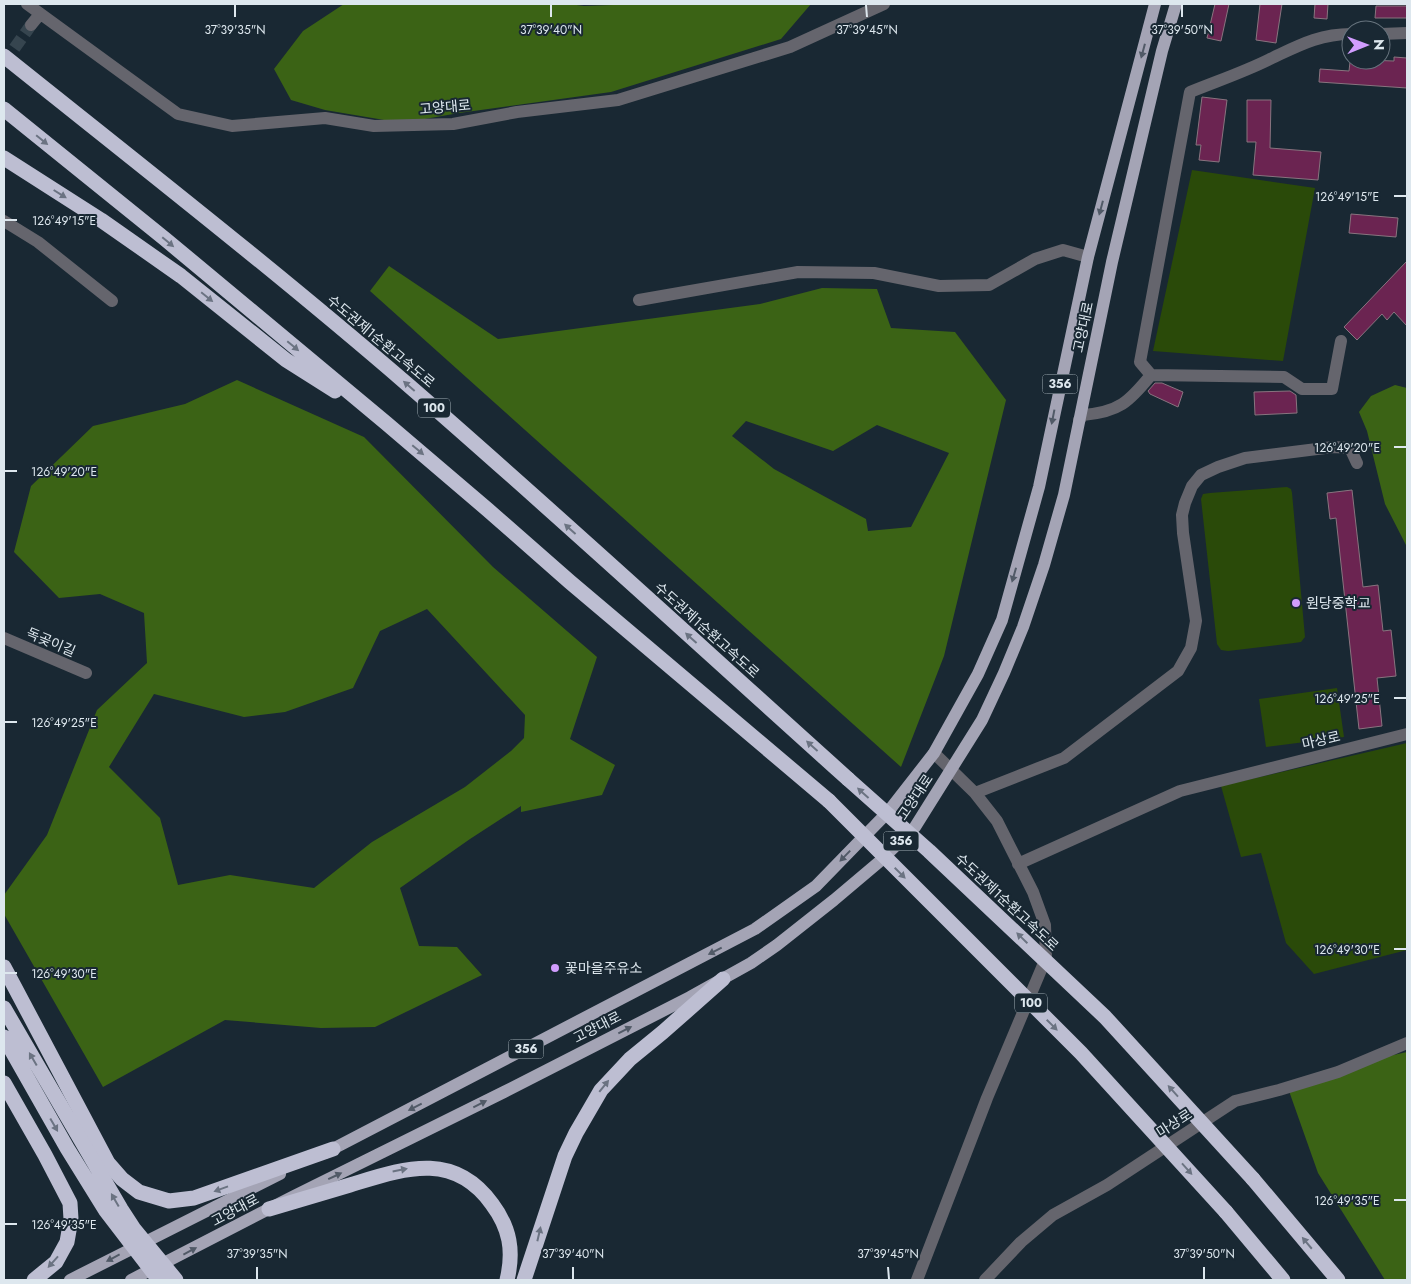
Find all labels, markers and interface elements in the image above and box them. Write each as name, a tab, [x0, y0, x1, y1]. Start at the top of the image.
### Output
north arrow	[1341, 20, 1391, 70]
text: 37°39'35"N	[204, 21, 266, 39]
text: 37°39'40"N	[520, 21, 582, 39]
text: 37°39'45"N	[836, 21, 898, 39]
text: 37°39'50"N	[1151, 21, 1213, 39]
text: N	[1369, 39, 1389, 51]
one-way arrow	[1138, 43, 1146, 58]
street label: 고양대로	[418, 95, 472, 119]
one-way arrow	[35, 134, 48, 145]
text: 126°49'15"E	[1315, 188, 1379, 206]
one-way arrow	[53, 189, 66, 198]
one-way arrow	[1097, 200, 1105, 215]
text: 126°49'15"E	[32, 212, 96, 230]
one-way arrow	[161, 236, 174, 247]
street label: 수도권제1순환고속도로	[323, 290, 439, 392]
one-way arrow	[200, 291, 213, 302]
street label: 고양대로	[1068, 300, 1098, 354]
one-way arrow	[286, 340, 299, 351]
road number: 356	[1042, 374, 1078, 394]
one-way arrow	[404, 380, 416, 392]
road number: 100	[418, 398, 450, 418]
one-way arrow	[1049, 410, 1057, 425]
text: 126°49'20"E	[1314, 439, 1380, 457]
one-way arrow	[411, 444, 423, 456]
text: 126°49'20"E	[31, 463, 97, 481]
one-way arrow	[565, 523, 577, 535]
one-way arrow	[1010, 568, 1018, 583]
street label: 수도권제1순환고속도로	[650, 577, 764, 683]
place label: 원당중학교	[1306, 593, 1371, 613]
marker: 원당중학교	[1290, 597, 1302, 609]
street label: 독곶이길	[23, 623, 79, 661]
one-way arrow	[685, 632, 697, 644]
text: 126°49'25"E	[1314, 690, 1380, 708]
text: 126°49'25"E	[31, 714, 97, 732]
street label: 마상로	[1300, 726, 1342, 754]
one-way arrow	[805, 741, 818, 752]
street label: 고양대로	[892, 770, 938, 824]
one-way arrow	[858, 787, 870, 799]
road number: 356	[884, 831, 918, 850]
street label: 수도권제1순환고속도로	[951, 849, 1063, 955]
one-way arrow	[839, 850, 851, 862]
one-way arrow	[894, 867, 906, 879]
one-way arrow	[1017, 932, 1029, 944]
text: 126°49'30"E	[1314, 941, 1380, 959]
one-way arrow	[707, 947, 722, 955]
place label: 꽃마을주유소	[565, 958, 642, 978]
marker: 꽃마을주유소	[549, 962, 561, 974]
text: 126°49'30"E	[31, 965, 97, 983]
road number: 100	[1015, 994, 1047, 1012]
street label: 고양대로	[570, 1006, 625, 1048]
one-way arrow	[1046, 1019, 1058, 1031]
one-way arrow	[618, 1026, 632, 1034]
road number: 356	[508, 1040, 544, 1058]
one-way arrow	[29, 1052, 37, 1067]
one-way arrow	[599, 1080, 610, 1093]
one-way arrow	[1167, 1085, 1179, 1097]
one-way arrow	[473, 1100, 487, 1108]
one-way arrow	[408, 1103, 422, 1111]
street label: 마상로	[1152, 1104, 1196, 1142]
one-way arrow	[50, 1118, 58, 1133]
one-way arrow	[1181, 1163, 1193, 1175]
one-way arrow	[392, 1166, 408, 1174]
one-way arrow	[328, 1172, 342, 1180]
one-way arrow	[213, 1185, 228, 1193]
street label: 고양대로	[208, 1189, 263, 1231]
one-way arrow	[111, 1192, 119, 1207]
text: 126°49'35"E	[1314, 1192, 1380, 1210]
text: 126°49'35"E	[31, 1216, 97, 1234]
one-way arrow	[535, 1227, 543, 1242]
one-way arrow	[1302, 1237, 1313, 1249]
text: 37°39'35"N	[226, 1245, 288, 1263]
text: 37°39'40"N	[542, 1245, 604, 1263]
text: 37°39'45"N	[857, 1245, 919, 1263]
text: 37°39'50"N	[1173, 1245, 1235, 1263]
one-way arrow	[183, 1247, 197, 1255]
one-way arrow	[106, 1254, 120, 1262]
one-way arrow	[48, 1256, 59, 1269]

